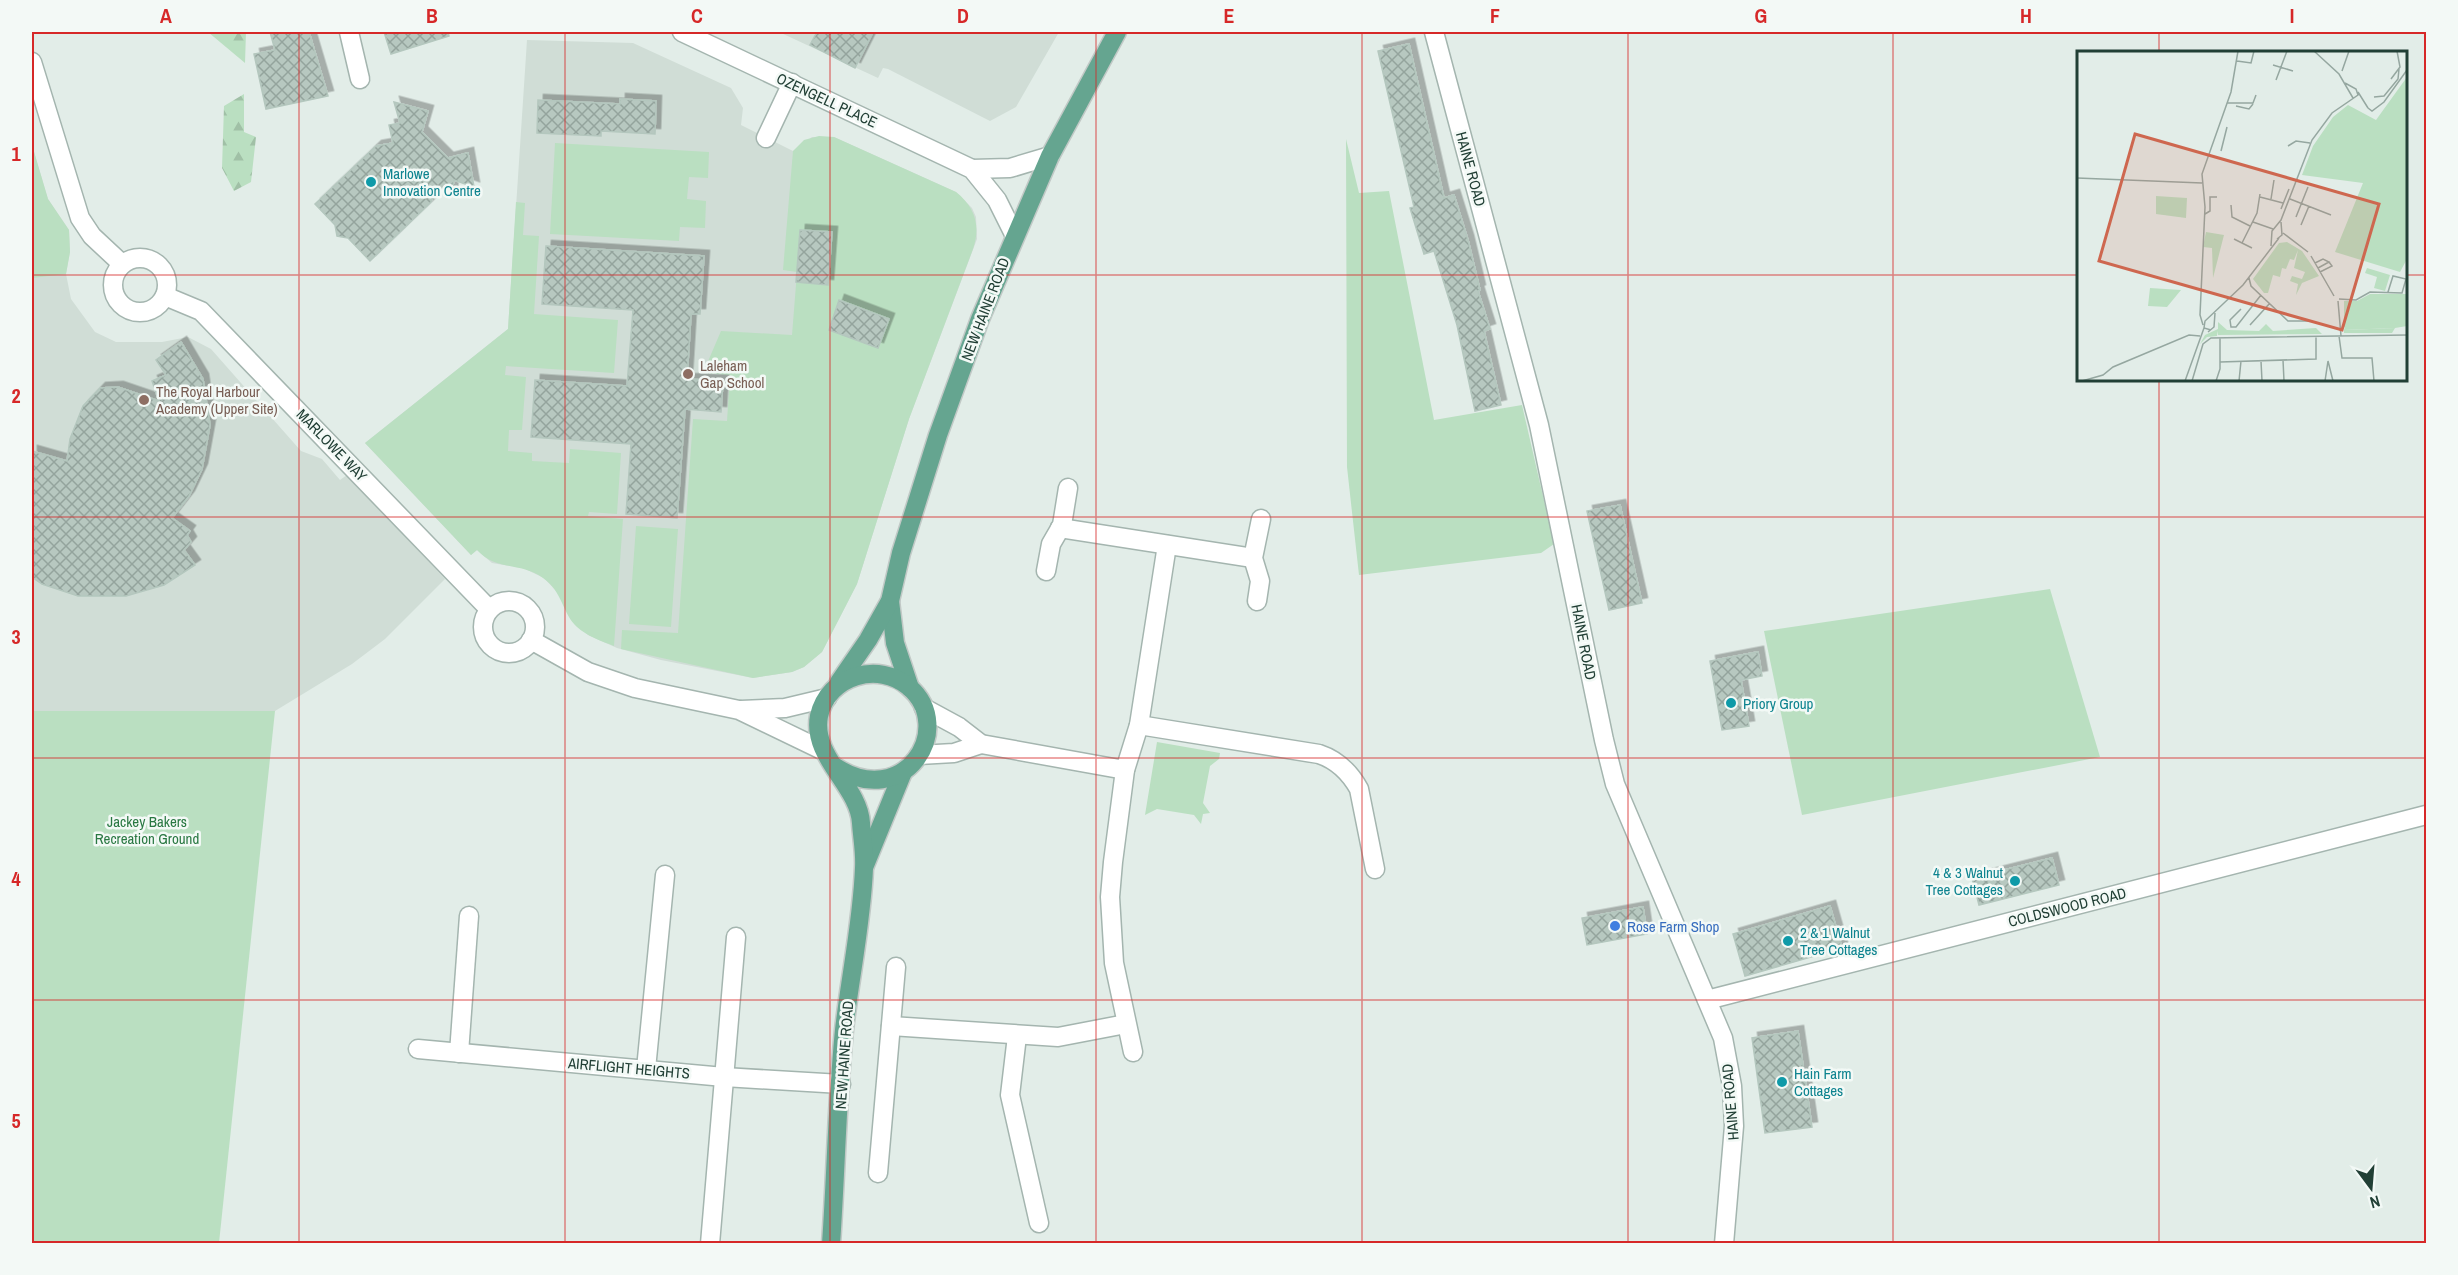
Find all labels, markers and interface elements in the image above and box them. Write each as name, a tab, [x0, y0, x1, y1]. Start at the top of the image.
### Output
text: A	[160, 2, 172, 29]
text: B	[426, 2, 438, 29]
text: C	[691, 2, 703, 29]
text: D	[957, 2, 969, 29]
text: E	[1224, 2, 1235, 29]
text: F	[1490, 2, 1500, 29]
text: G	[1755, 2, 1767, 29]
text: H	[2020, 2, 2032, 29]
text: I	[2290, 2, 2294, 29]
inset map	[2077, 51, 2407, 381]
street label: OZENGELL PLACE	[773, 67, 881, 133]
street label: HAINE ROAD	[1451, 129, 1491, 209]
text: 1	[11, 140, 21, 167]
place label: Marlowe Innovation Centre	[383, 163, 481, 201]
marker: Marlowe Innovation Centre	[364, 175, 378, 189]
street label: NEW HAINE ROAD	[956, 254, 1014, 363]
place label: Laleham Gap School	[700, 355, 764, 393]
marker: Laleham Gap School	[681, 367, 695, 381]
place label: The Royal Harbour Academy (Upper Site)	[155, 381, 278, 419]
text: 2	[11, 382, 21, 409]
marker: The Royal Harbour Academy (Upper Site)	[137, 393, 151, 407]
street label: MARLOWE WAY	[292, 404, 373, 487]
street label: HAINE ROAD	[1566, 602, 1602, 682]
text: 3	[11, 623, 21, 650]
place label: Priory Group	[1743, 693, 1814, 714]
marker: Priory Group	[1724, 696, 1738, 710]
park label: Jackey Bakers Recreation Ground	[95, 811, 199, 849]
place label: 4 & 3 Walnut Tree Cottages	[1926, 862, 2004, 900]
text: 4	[11, 865, 21, 892]
marker: 4 & 3 Walnut Tree Cottages	[2008, 874, 2022, 888]
street label: COLDSWOOD ROAD	[2006, 882, 2128, 932]
place label: Rose Farm Shop	[1627, 916, 1720, 937]
marker: Rose Farm Shop	[1608, 919, 1622, 933]
place label: 2 & 1 Walnut Tree Cottages	[1800, 922, 1878, 960]
marker: 2 & 1 Walnut Tree Cottages	[1781, 934, 1795, 948]
street label: NEW HAINE ROAD	[830, 1000, 858, 1110]
street label: AIRFLIGHT HEIGHTS	[566, 1052, 691, 1084]
street label: HAINE ROAD	[1716, 1063, 1744, 1141]
place label: Hain Farm Cottages	[1794, 1063, 1852, 1101]
marker: Hain Farm Cottages	[1775, 1075, 1789, 1089]
text: 5	[11, 1107, 21, 1134]
north arrow	[2341, 1158, 2401, 1218]
text: N	[2368, 1191, 2383, 1214]

